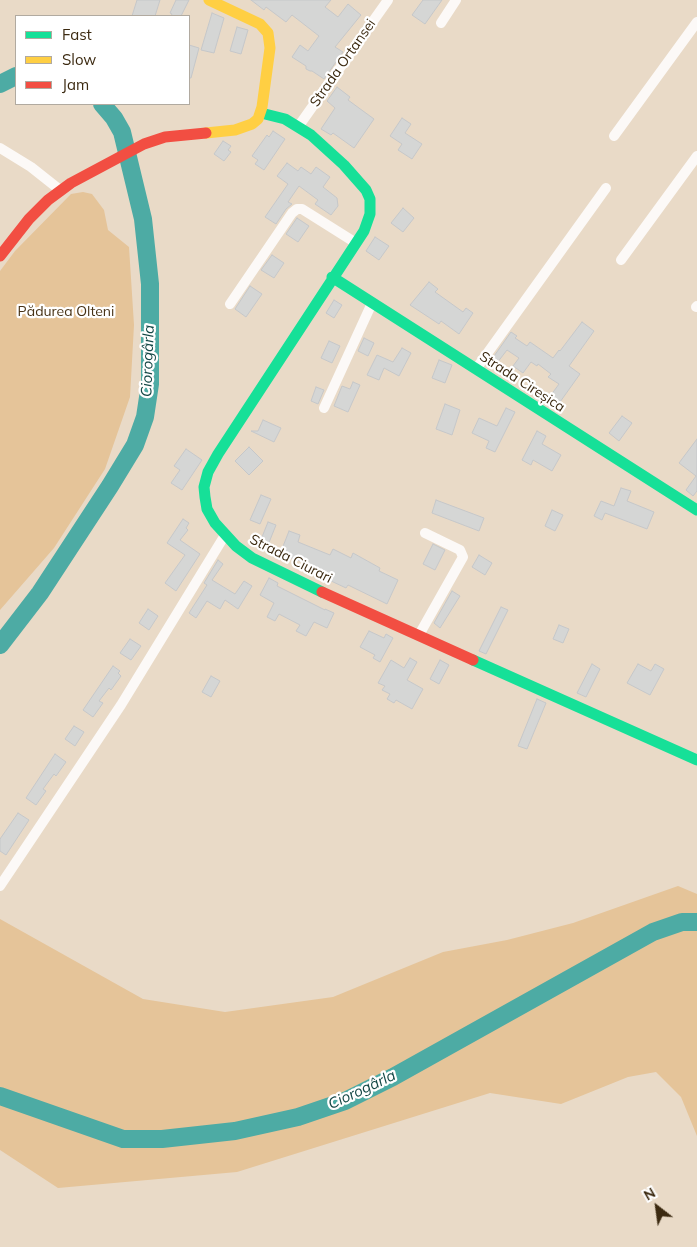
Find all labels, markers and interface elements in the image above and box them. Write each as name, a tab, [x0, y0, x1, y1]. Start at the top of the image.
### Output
legend	[15, 15, 190, 105]
street label: Strada Ortansei	[307, 16, 379, 110]
text: Fast	[62, 25, 92, 44]
text: Slow	[62, 50, 96, 69]
text: Jam	[62, 75, 89, 94]
park label: Pădurea Olteni	[18, 304, 114, 320]
water label: Ciorogârla	[138, 325, 158, 397]
street label: Strada Cireșica	[476, 348, 568, 416]
street label: Strada Ciurari	[247, 531, 335, 587]
water label: Ciorogârla	[325, 1067, 399, 1113]
north arrow	[632, 1182, 682, 1232]
text: N	[640, 1184, 659, 1204]

